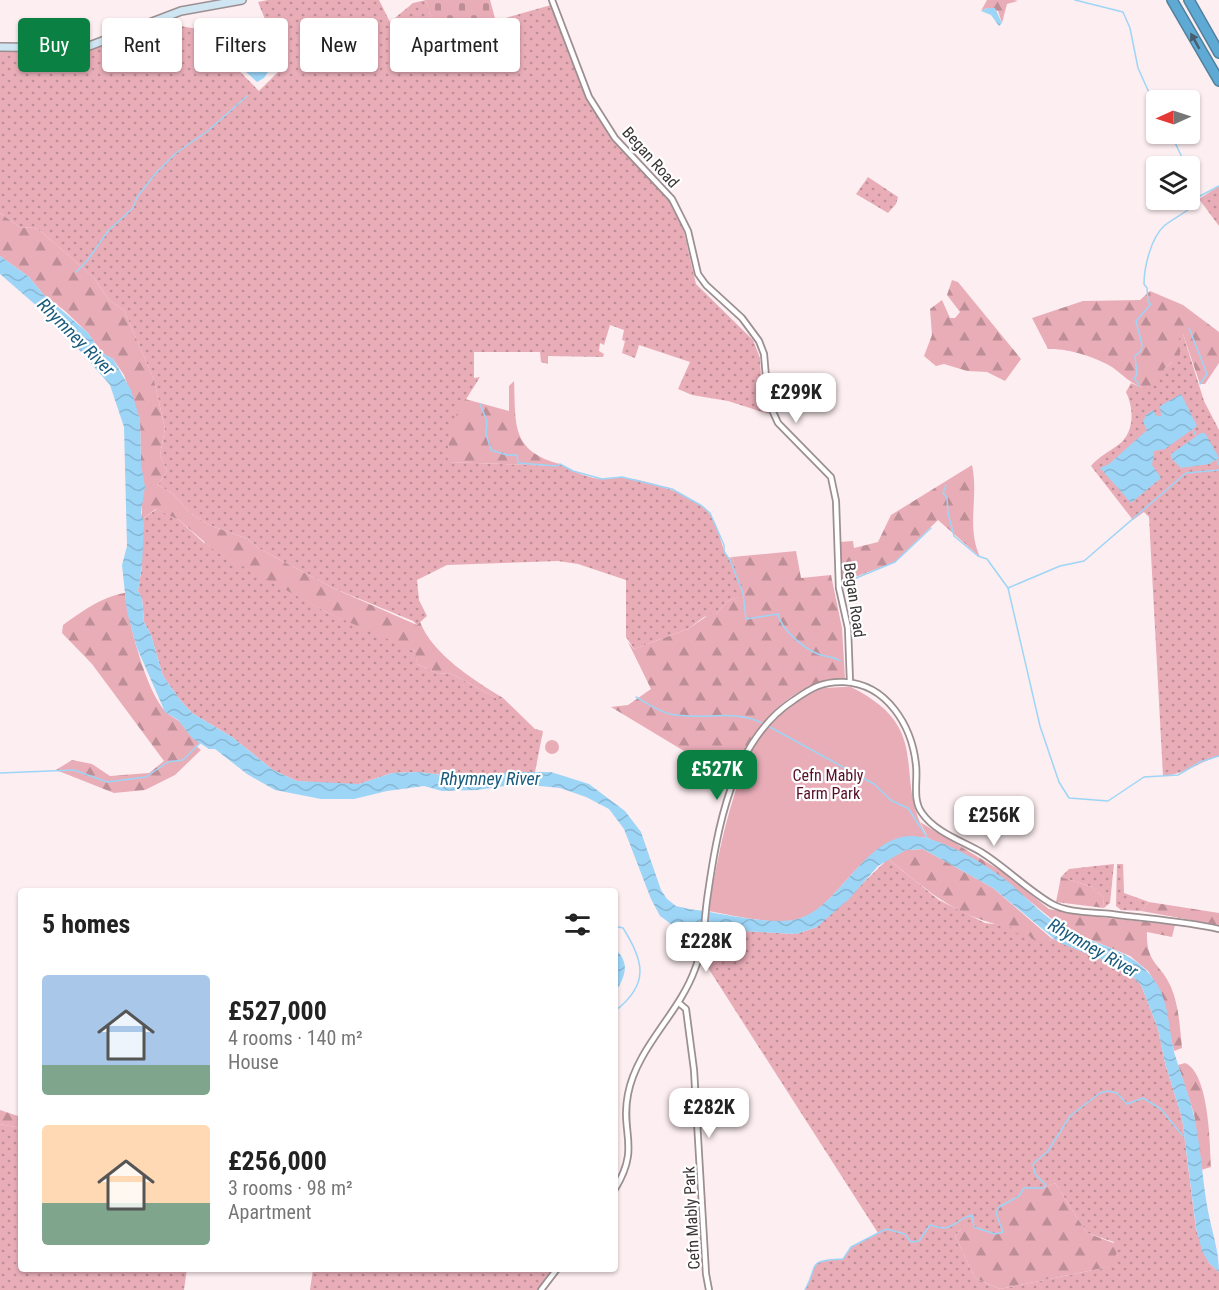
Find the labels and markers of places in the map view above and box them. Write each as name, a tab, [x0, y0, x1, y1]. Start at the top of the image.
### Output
pin: £299K	[754, 373, 838, 424]
pin: £527K	[675, 750, 759, 801]
pin: £256K	[952, 796, 1036, 847]
pin: £228K	[664, 922, 748, 973]
pin: £282K	[667, 1088, 751, 1139]

